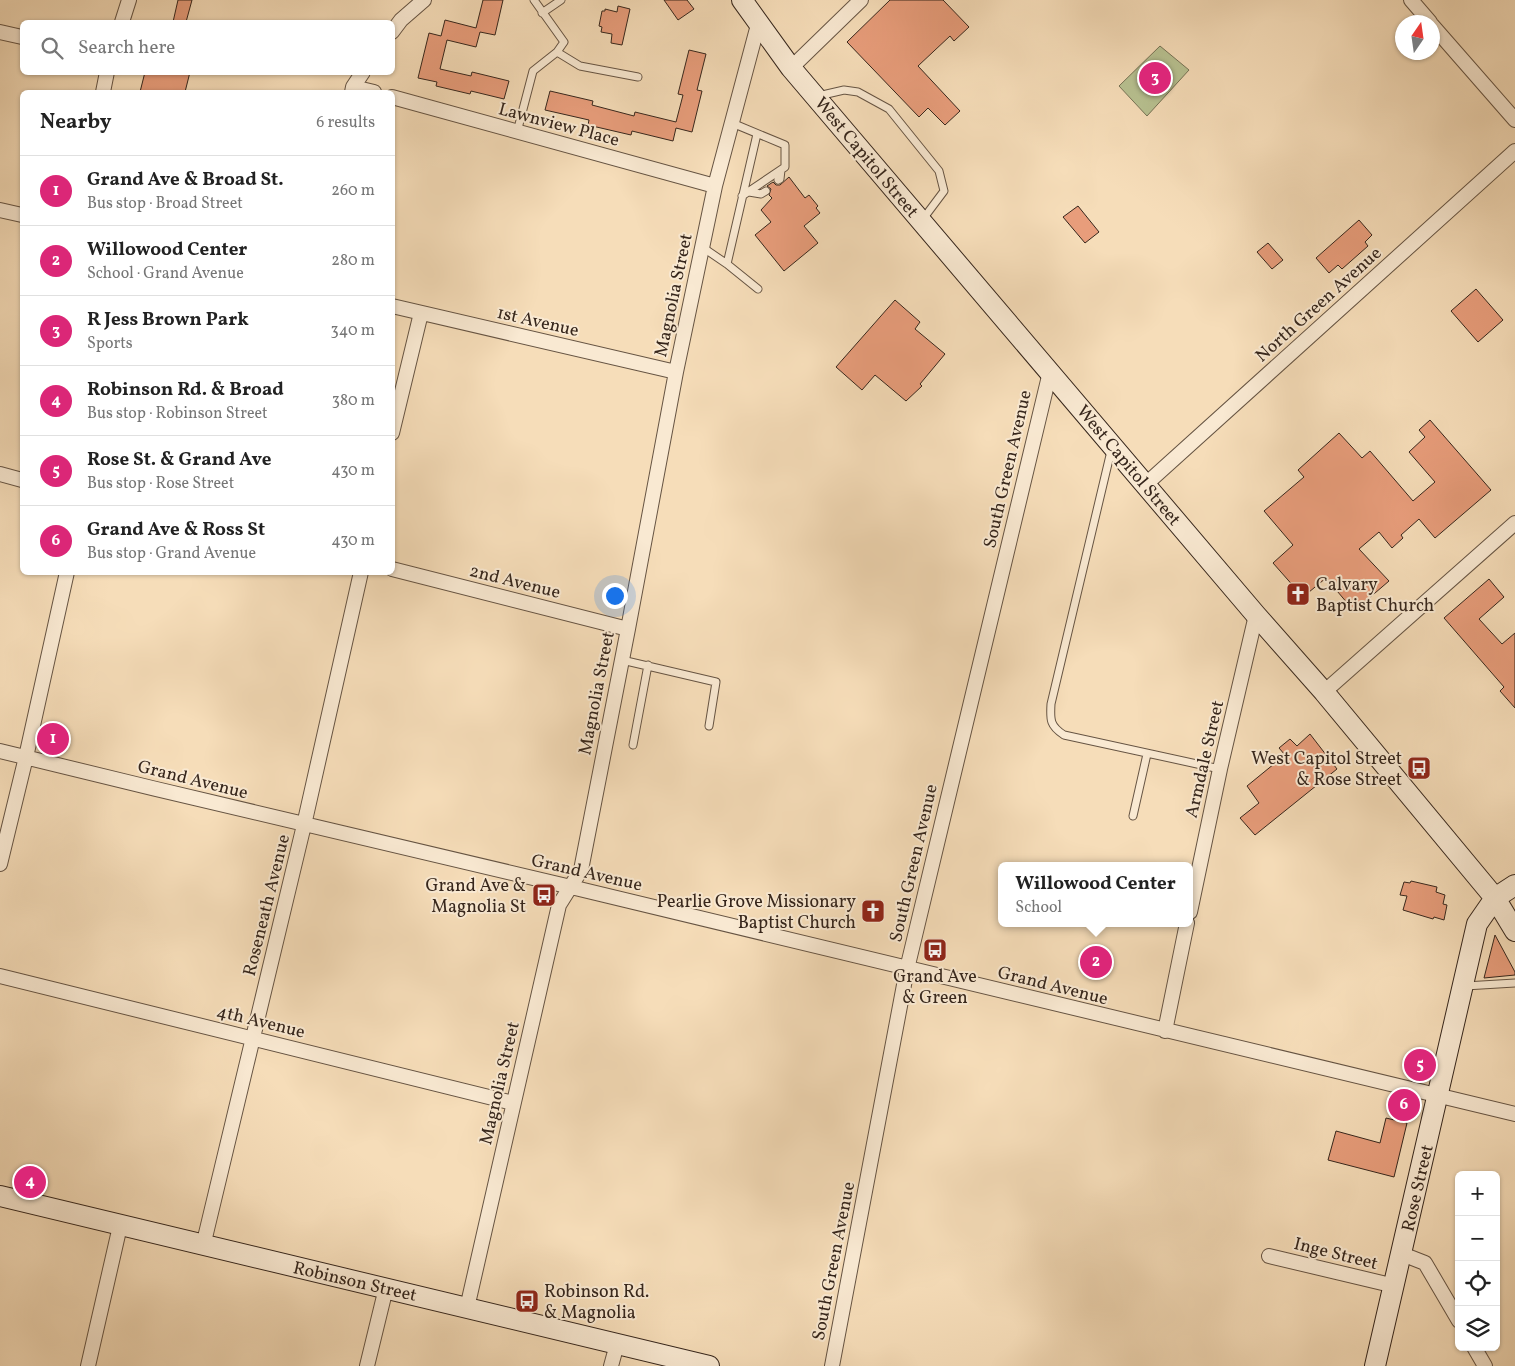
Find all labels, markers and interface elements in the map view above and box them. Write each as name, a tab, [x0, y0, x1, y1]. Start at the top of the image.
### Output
north arrow	[1395, 15, 1440, 60]
search box	[20, 20, 395, 75]
icon: search	[38, 34, 66, 62]
text: Search here	[78, 35, 175, 61]
pin: 3	[1139, 59, 1171, 97]
street label: West Capitol Street	[808, 92, 924, 224]
street label: Lawnview Place	[495, 97, 622, 154]
text: Nearby	[40, 108, 111, 137]
text: 6 results	[316, 112, 375, 134]
text: Grand Ave & Broad St.	[87, 167, 284, 193]
text: 1	[53, 180, 59, 202]
text: 260 m	[331, 180, 375, 202]
text: Bus stop · Broad Street	[87, 193, 243, 215]
street label: Magnolia Street	[649, 231, 700, 359]
text: Willowood Center	[87, 237, 247, 263]
street label: North Green Avenue	[1250, 242, 1388, 369]
text: 2	[52, 250, 60, 272]
text: 280 m	[331, 250, 375, 272]
text: School · Grand Avenue	[87, 263, 244, 285]
street label: 1st Avenue	[494, 301, 581, 344]
text: R Jess Brown Park	[87, 307, 249, 333]
text: 3	[52, 320, 60, 342]
text: 340 m	[331, 320, 375, 342]
text: Sports	[87, 333, 133, 355]
text: Robinson Rd. & Broad	[87, 377, 284, 403]
street label: South Green Avenue	[978, 388, 1039, 551]
text: 4	[51, 390, 61, 412]
text: 380 m	[332, 390, 375, 412]
street label: West Capitol Street	[1070, 400, 1186, 532]
text: Bus stop · Robinson Street	[87, 403, 268, 425]
text: Rose St. & Grand Ave	[87, 447, 271, 473]
text: 5	[52, 460, 60, 482]
text: 430 m	[331, 460, 375, 482]
text: Bus stop · Rose Street	[87, 473, 234, 495]
text: Grand Ave & Ross St	[87, 517, 265, 543]
text: 6	[52, 530, 60, 552]
text: 430 m	[331, 530, 375, 552]
text: Bus stop · Grand Avenue	[87, 543, 256, 565]
street label: 2nd Avenue	[466, 559, 563, 606]
place label: Calvary Baptist Church	[1316, 573, 1435, 619]
church icon: Calvary Baptist Church	[1285, 581, 1311, 607]
your location	[602, 583, 628, 609]
street label: Magnolia Street	[573, 629, 622, 757]
street label: Armdale Street	[1180, 698, 1231, 821]
pin: 1	[37, 720, 69, 758]
place label: West Capitol Street & Rose Street	[1251, 747, 1402, 793]
street label: Grand Avenue	[135, 755, 251, 806]
bus stop icon: West Capitol Street & Rose Street	[1406, 755, 1432, 781]
street label: South Green Avenue	[884, 782, 945, 945]
street label: Roseneath Avenue	[238, 832, 297, 979]
street label: Grand Avenue	[529, 849, 645, 898]
popup	[998, 862, 1193, 927]
text: Willowood Center	[1015, 871, 1176, 897]
place label: Grand Ave & Magnolia St	[425, 874, 526, 920]
bus stop icon: Grand Ave & Magnolia St	[531, 882, 557, 908]
place label: Pearlie Grove Missionary Baptist Church	[657, 890, 856, 936]
text: School	[1015, 897, 1062, 919]
church icon: Pearlie Grove Missionary Baptist Church	[860, 898, 886, 924]
bus stop icon: Grand Ave & Green	[922, 937, 948, 963]
pin: 2	[1080, 943, 1112, 981]
street label: Grand Avenue	[995, 961, 1111, 1012]
place label: Grand Ave & Green	[893, 965, 977, 1011]
street label: 4th Avenue	[214, 999, 307, 1046]
street label: Magnolia Street	[474, 1019, 527, 1147]
pin: 5	[1404, 1046, 1436, 1084]
pin: 6	[1388, 1086, 1420, 1124]
street label: Rose Street	[1396, 1142, 1441, 1234]
pin: 4	[14, 1163, 46, 1201]
map controls	[1455, 1171, 1500, 1351]
button: +	[1455, 1171, 1500, 1216]
street label: South Green Avenue	[807, 1180, 862, 1343]
button: −	[1455, 1216, 1500, 1261]
street label: Inge Street	[1291, 1232, 1380, 1277]
street label: Robinson Street	[290, 1256, 419, 1309]
button: locate	[1455, 1261, 1500, 1306]
place label: Robinson Rd. & Magnolia	[544, 1280, 649, 1326]
bus stop icon: Robinson Rd. & Magnolia	[514, 1288, 540, 1314]
button: layers	[1455, 1306, 1500, 1351]

